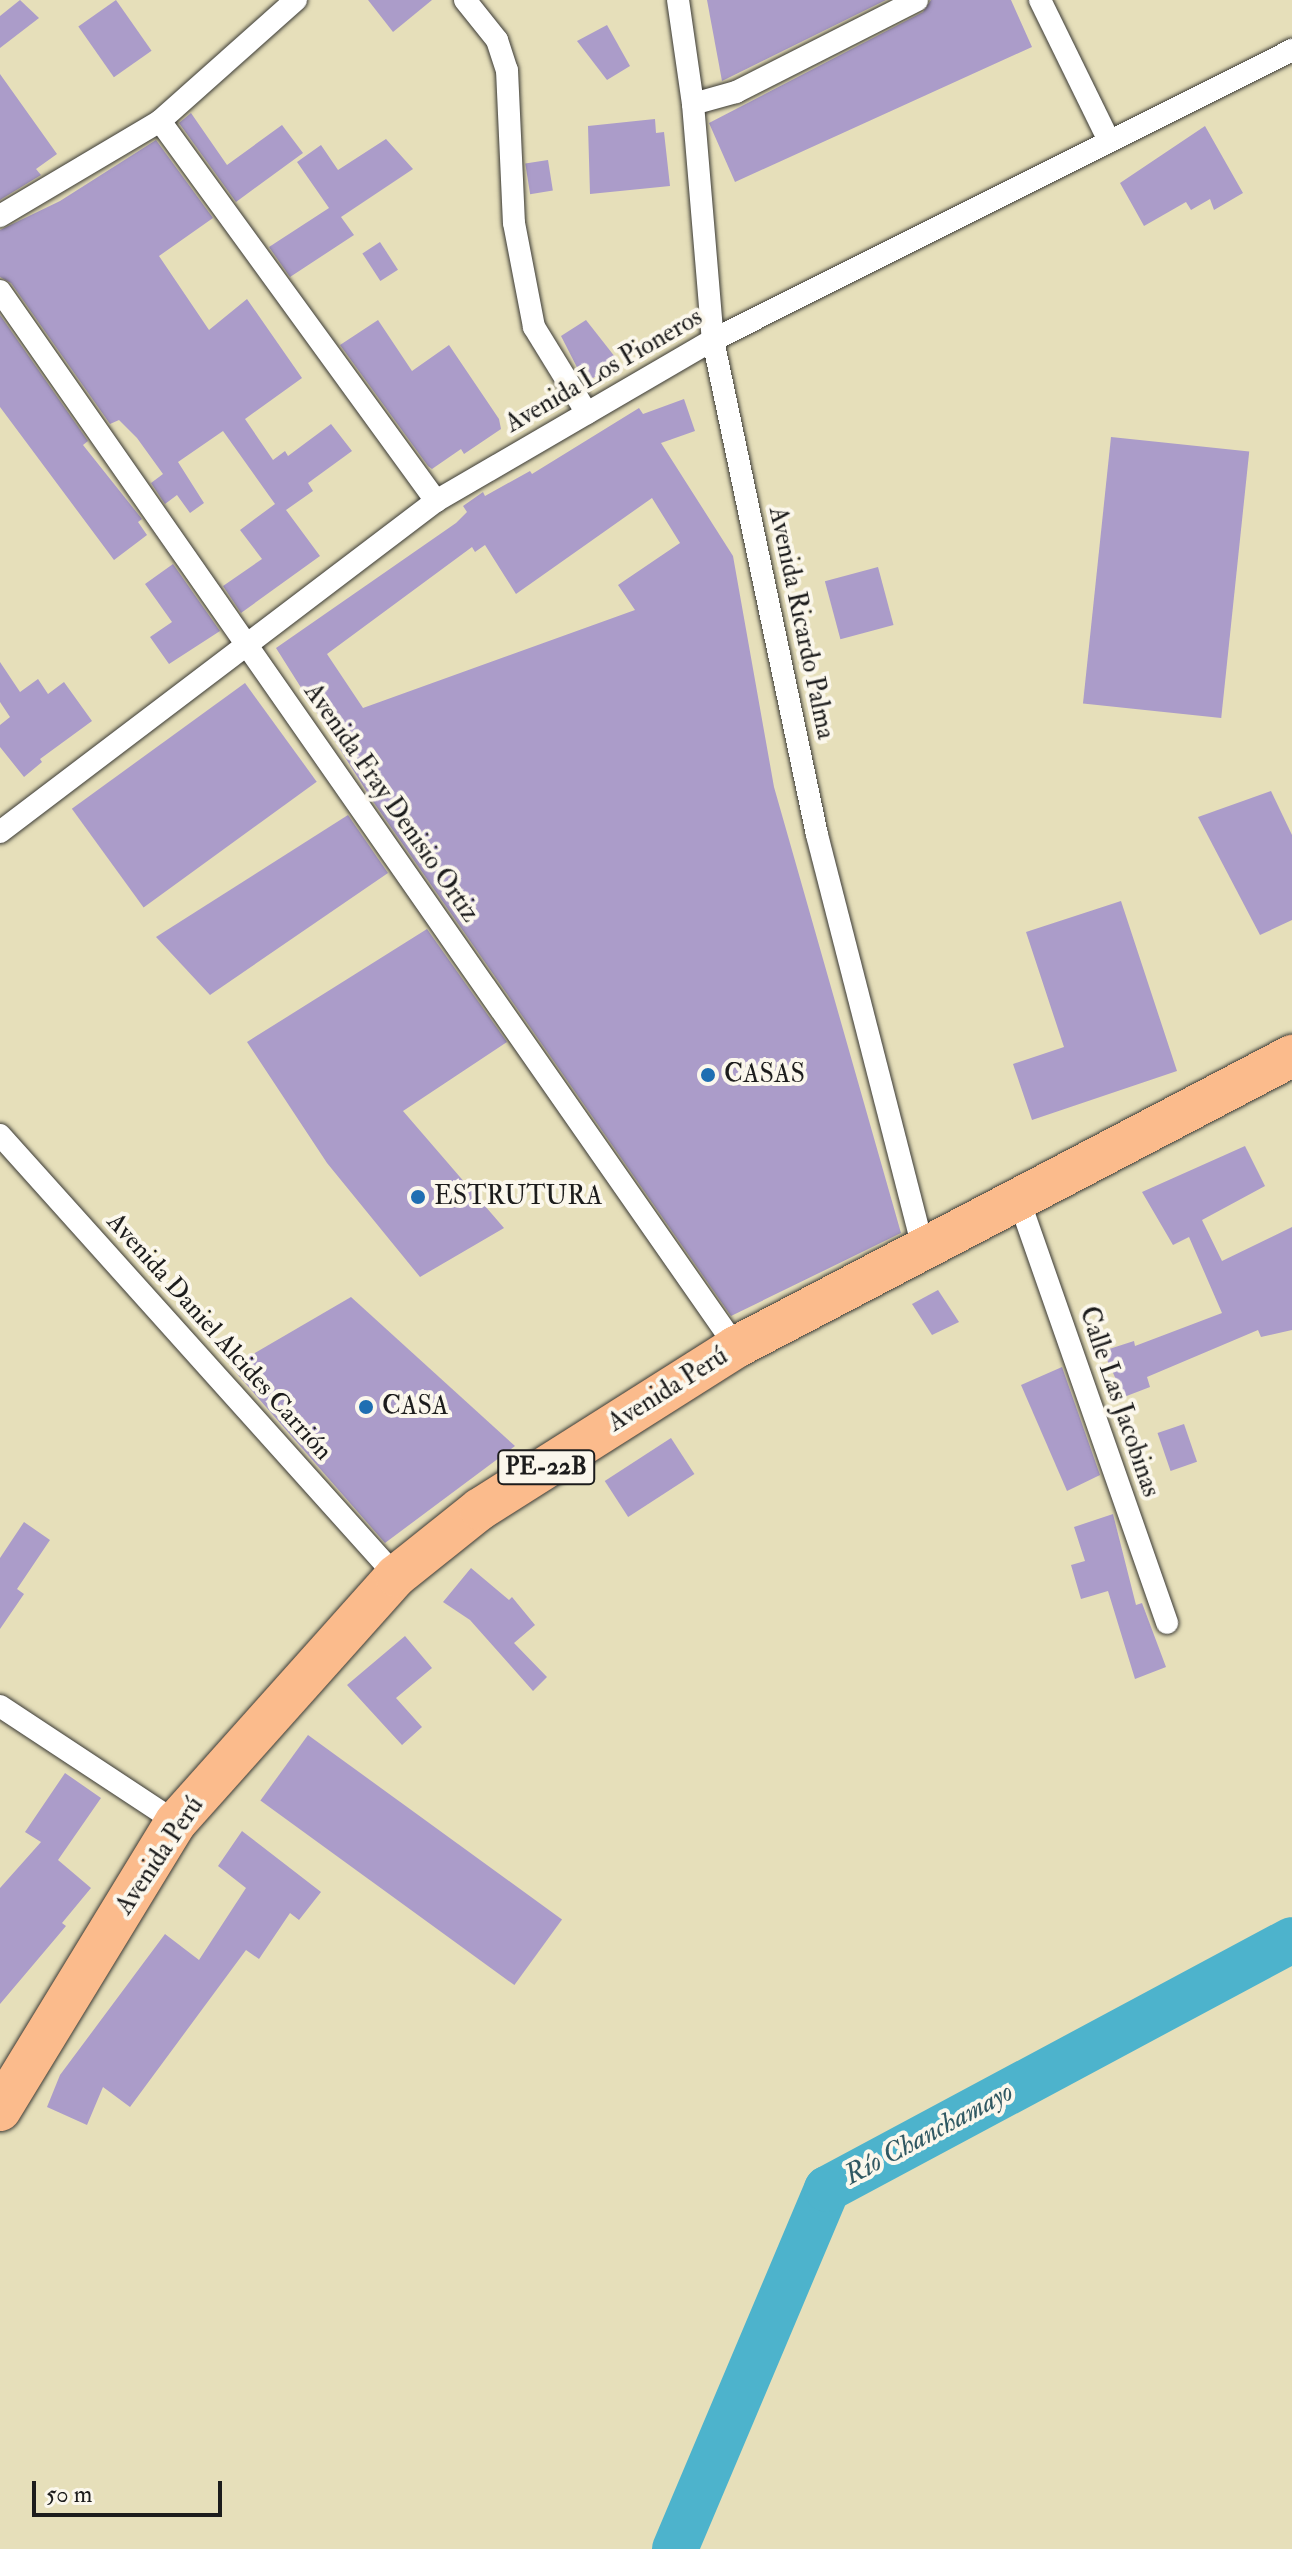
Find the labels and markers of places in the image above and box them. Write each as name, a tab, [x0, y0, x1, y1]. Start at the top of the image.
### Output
place label: CASAS	[724, 1059, 805, 1091]
marker: CASAS	[699, 1066, 717, 1084]
place label: ESTRUTURA	[434, 1181, 602, 1213]
marker: ESTRUTURA	[409, 1188, 427, 1206]
place label: CASA	[382, 1391, 449, 1423]
marker: CASA	[357, 1398, 375, 1416]

